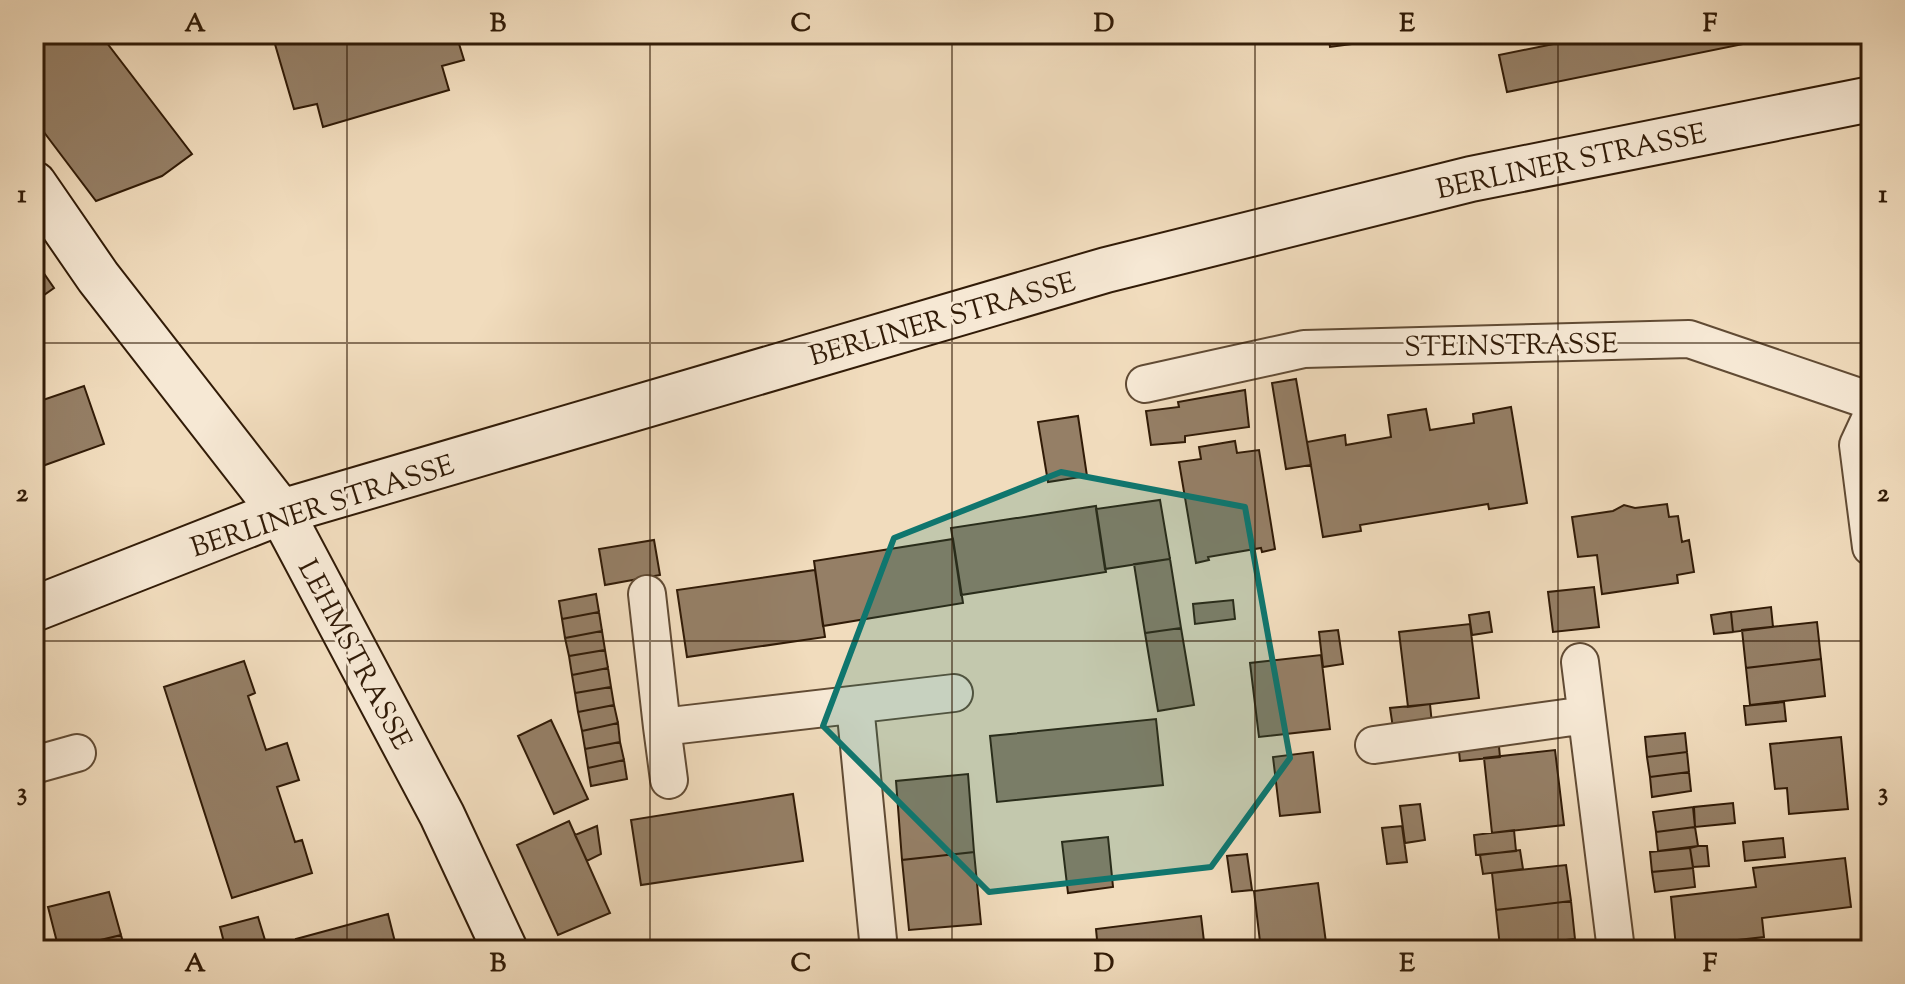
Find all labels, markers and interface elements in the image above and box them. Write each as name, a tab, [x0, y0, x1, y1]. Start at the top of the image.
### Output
text: A	[184, 6, 206, 43]
text: B	[490, 6, 507, 43]
text: C	[791, 6, 811, 43]
text: D	[1094, 6, 1114, 43]
text: E	[1399, 6, 1415, 43]
text: F	[1703, 6, 1718, 43]
street label: BERLINER STRASSE	[1433, 115, 1710, 211]
text: 1	[18, 177, 27, 214]
text: 1	[1879, 177, 1888, 214]
street label: BERLINER STRASSE	[805, 264, 1081, 378]
street label: STEINSTRASSE	[1404, 325, 1618, 369]
street label: BERLINER STRASSE	[186, 446, 460, 569]
text: 2	[16, 476, 29, 513]
text: 2	[1877, 476, 1890, 513]
street label: LEHMSTRASSE	[286, 553, 420, 758]
text: 3	[17, 775, 27, 812]
text: 3	[1878, 775, 1888, 812]
text: A	[184, 946, 206, 983]
text: B	[490, 946, 507, 983]
text: C	[791, 946, 811, 983]
text: D	[1094, 946, 1114, 983]
text: E	[1399, 946, 1415, 983]
text: F	[1703, 946, 1718, 983]

